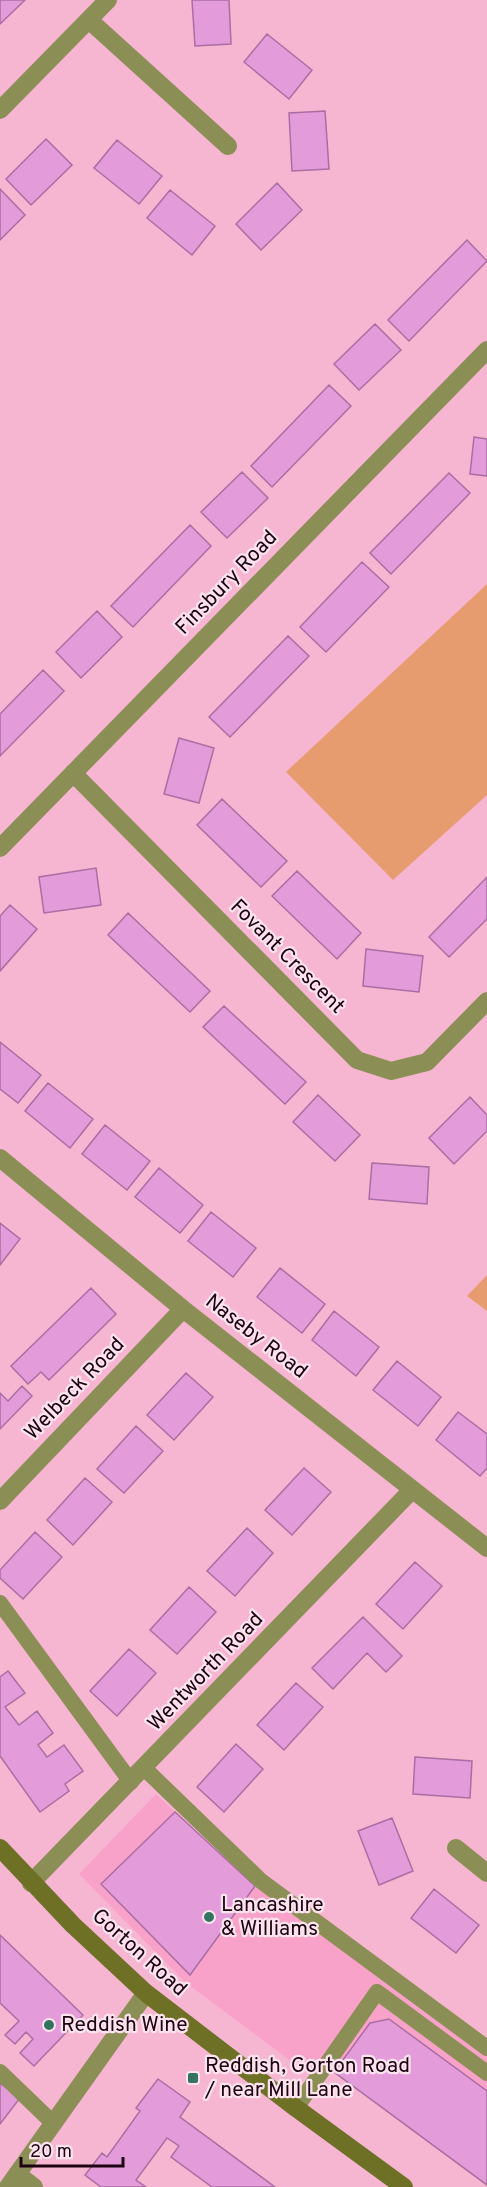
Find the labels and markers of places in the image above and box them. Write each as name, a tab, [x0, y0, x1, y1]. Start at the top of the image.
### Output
place label: Lancashire & Williams	[221, 1892, 323, 1943]
marker: Lancashire & Williams	[202, 1910, 216, 1924]
place label: Reddish Wine	[61, 2012, 188, 2039]
marker: Reddish Wine	[42, 2018, 56, 2032]
place label: Reddish, Gorton Road / near Mill Lane	[204, 2053, 410, 2104]
marker: Reddish, Gorton Road / near Mill Lane	[186, 2071, 200, 2085]

